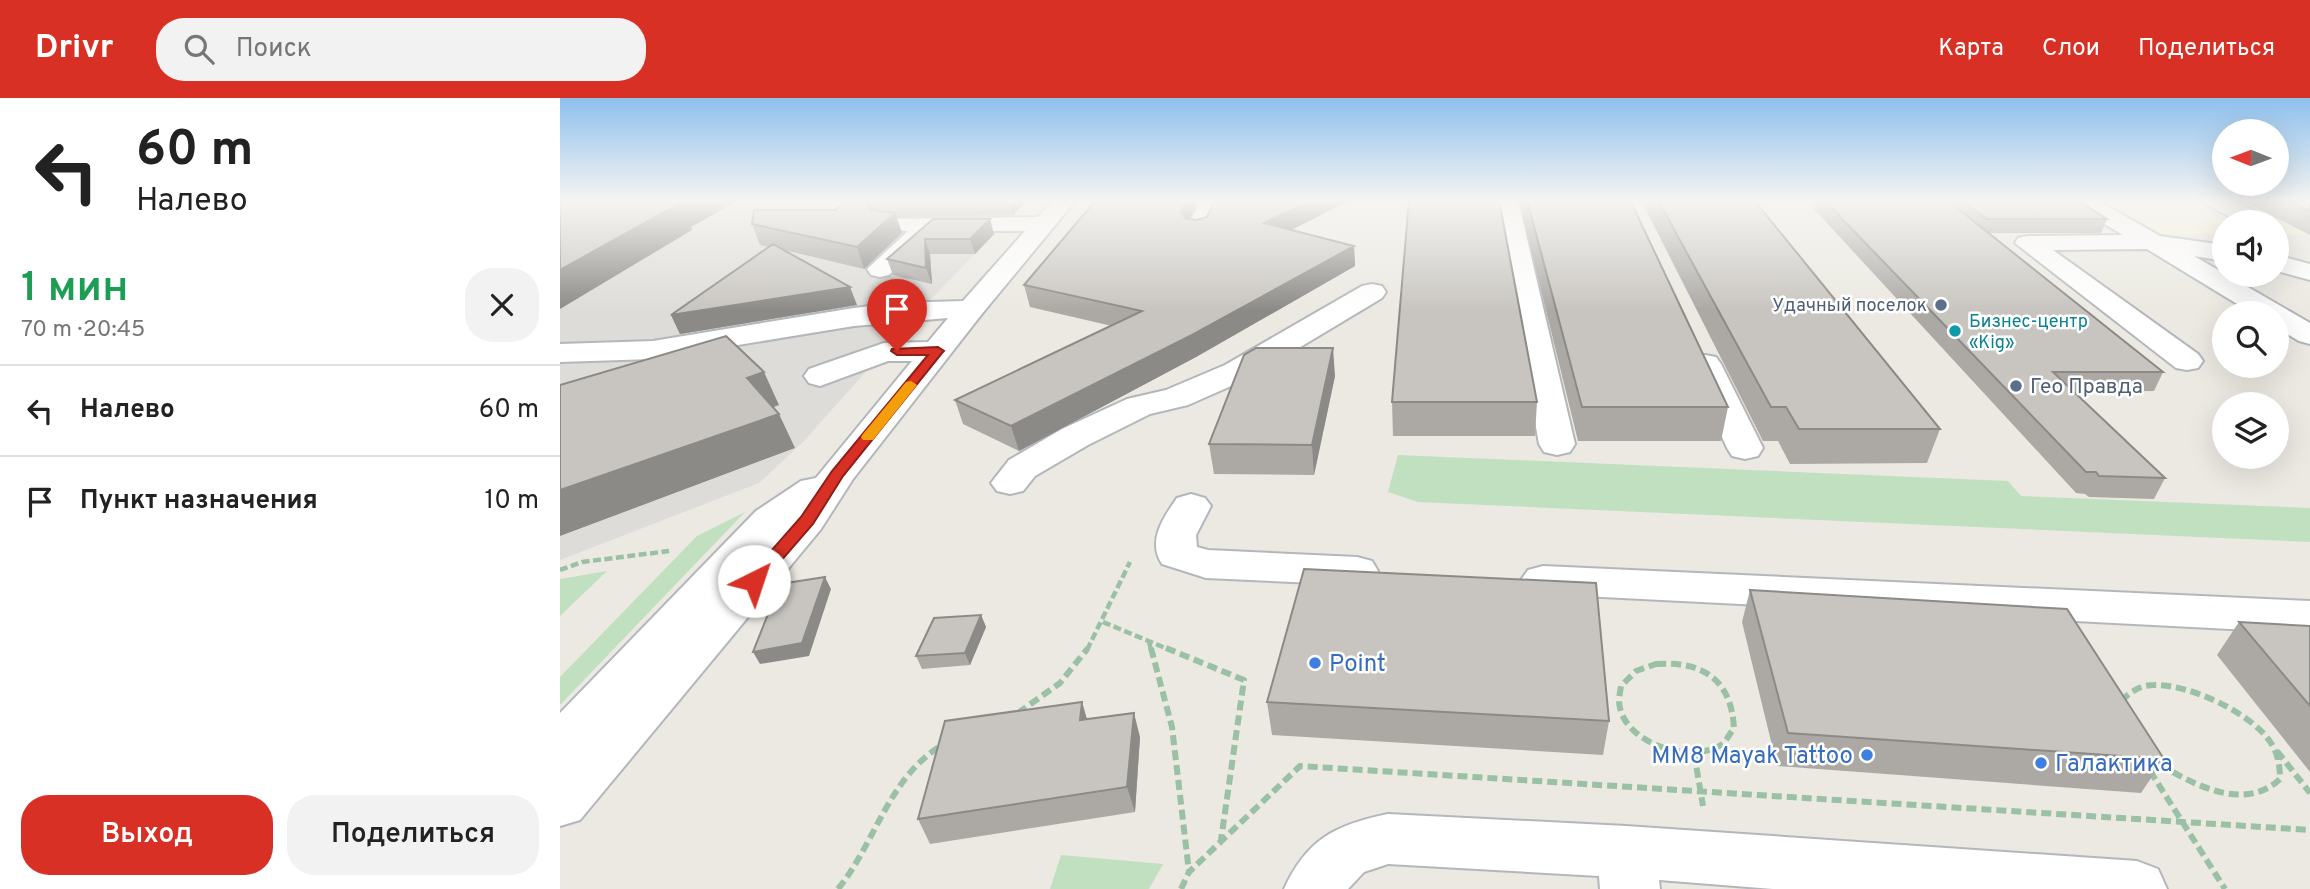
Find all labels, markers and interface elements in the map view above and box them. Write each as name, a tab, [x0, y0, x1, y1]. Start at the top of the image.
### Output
search box	[156, 18, 646, 81]
text: Drivr	[35, 28, 114, 70]
icon: search	[180, 30, 218, 68]
text: Поиск	[236, 33, 312, 66]
text: Карта	[1938, 34, 2004, 64]
text: Слои	[2042, 34, 2100, 64]
text: Поделиться	[2138, 34, 2275, 64]
north arrow	[2212, 119, 2289, 196]
map controls	[2212, 119, 2289, 469]
text: 60 m	[136, 121, 254, 183]
icon: left	[21, 126, 112, 217]
text: Налево	[136, 182, 248, 222]
button: sound	[2212, 210, 2289, 287]
text: 1 мин	[21, 263, 128, 316]
button: close	[465, 268, 539, 342]
pin	[867, 279, 927, 351]
icon: arrive	[878, 290, 916, 328]
place label: Удачный поселок	[1772, 295, 1927, 318]
marker: Удачный поселок	[1933, 297, 1949, 313]
button: search	[2212, 301, 2289, 378]
place label: Бизнес-центр «Kig»	[1969, 311, 2088, 355]
text: 70 m · 20:45	[21, 316, 145, 345]
marker: Бизнес-центр «Kig»	[1947, 323, 1963, 339]
place label: Гео Правда	[2030, 374, 2143, 401]
marker: Гео Правда	[2008, 378, 2024, 394]
icon: left	[21, 392, 59, 430]
button: layers	[2212, 392, 2289, 469]
text: Налево	[80, 394, 175, 427]
text: 60 m	[479, 394, 539, 427]
icon: arrive	[21, 483, 59, 521]
text: Пункт назначения	[80, 485, 318, 518]
text: 10 m	[484, 485, 539, 518]
position arrow	[717, 544, 791, 618]
place label: Point	[1329, 650, 1386, 680]
marker: Point	[1307, 655, 1323, 671]
place label: MM8 Mayak Tattoo	[1651, 742, 1853, 772]
marker: MM8 Mayak Tattoo	[1859, 747, 1875, 763]
place label: Галактика	[2055, 750, 2173, 780]
marker: Галактика	[2033, 755, 2049, 771]
button: Выход	[21, 795, 273, 875]
button: Поделиться	[287, 795, 539, 875]

